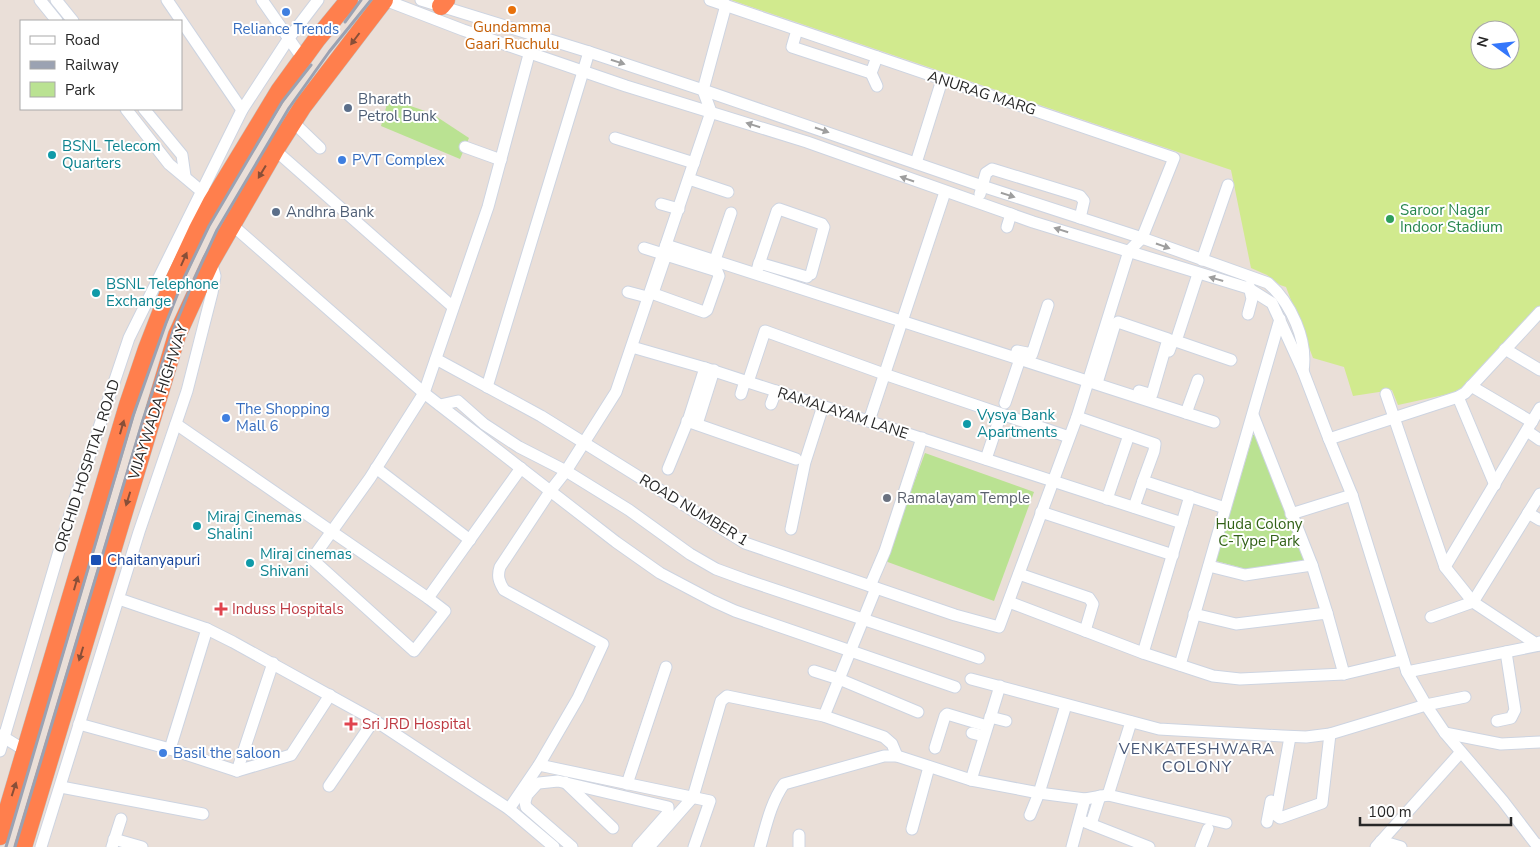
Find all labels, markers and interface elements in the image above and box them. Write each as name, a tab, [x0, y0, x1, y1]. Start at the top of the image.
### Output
marker: Gundamma Gaari Ruchulu	[506, 4, 518, 16]
marker: Reliance Trends	[280, 6, 292, 18]
place label: Gundamma Gaari Ruchulu	[465, 17, 559, 54]
place label: Reliance Trends	[233, 19, 339, 39]
legend	[20, 20, 182, 110]
north arrow	[1470, 20, 1520, 70]
text: Road	[65, 30, 100, 50]
one-way arrow	[349, 32, 360, 45]
text: N	[1472, 34, 1493, 49]
text: Railway	[65, 55, 119, 75]
one-way arrow	[611, 58, 626, 66]
street label: ANURAG MARG	[925, 66, 1039, 120]
text: Park	[65, 80, 95, 100]
place label: Bharath Petrol Bunk	[358, 89, 437, 126]
marker: Bharath Petrol Bunk	[342, 102, 354, 114]
one-way arrow	[746, 121, 761, 129]
one-way arrow	[815, 126, 830, 134]
place label: BSNL Telecom Quarters	[62, 136, 161, 173]
marker: BSNL Telecom Quarters	[46, 149, 58, 161]
place label: PVT Complex	[352, 150, 445, 170]
marker: PVT Complex	[336, 154, 348, 166]
one-way arrow	[258, 165, 267, 179]
one-way arrow	[899, 174, 914, 182]
one-way arrow	[1001, 192, 1016, 199]
place label: Saroor Nagar Indoor Stadium	[1400, 200, 1503, 237]
place label: Andhra Bank	[286, 202, 374, 222]
marker: Andhra Bank	[270, 206, 282, 218]
marker: Saroor Nagar Indoor Stadium	[1384, 213, 1396, 225]
one-way arrow	[1053, 226, 1068, 234]
one-way arrow	[1156, 242, 1171, 250]
one-way arrow	[181, 252, 189, 266]
place label: BSNL Telephone Exchange	[106, 274, 219, 311]
one-way arrow	[1208, 274, 1223, 282]
marker: BSNL Telephone Exchange	[90, 287, 102, 299]
street label: VIJAYWADA HIGHWAY	[123, 321, 193, 483]
street label: ORCHID HOSPITAL ROAD	[49, 377, 125, 555]
street label: RAMALAYAM LANE	[775, 382, 911, 444]
place label: The Shopping Mall 6	[236, 399, 330, 436]
place label: Vysya Bank Apartments	[976, 405, 1057, 442]
marker: The Shopping Mall 6	[220, 412, 232, 424]
marker: Vysya Bank Apartments	[961, 418, 973, 430]
one-way arrow	[118, 420, 126, 435]
street label: ROAD NUMBER 1	[636, 470, 752, 550]
place label: Ramalayam Temple	[897, 488, 1030, 508]
one-way arrow	[123, 491, 131, 506]
marker: Ramalayam Temple	[881, 492, 893, 504]
place label: Miraj Cinemas Shalini	[207, 507, 302, 544]
park label: Huda Colony C-Type Park	[1215, 514, 1303, 551]
marker: Miraj Cinemas Shalini	[191, 520, 203, 532]
place label: Miraj cinemas Shivani	[260, 544, 352, 581]
place label: Chaitanyapuri	[107, 550, 200, 570]
marker: Chaitanyapuri	[89, 553, 103, 567]
marker: Miraj cinemas Shivani	[244, 557, 256, 569]
one-way arrow	[72, 575, 80, 590]
place label: Induss Hospitals	[232, 599, 344, 619]
marker: Induss Hospitals	[214, 602, 228, 616]
one-way arrow	[76, 647, 84, 662]
place label: Sri JRD Hospital	[362, 714, 471, 734]
marker: Sri JRD Hospital	[344, 717, 358, 731]
district label: VENKATESHWARA COLONY	[1118, 738, 1275, 778]
place label: Basil the saloon	[173, 743, 280, 763]
marker: Basil the saloon	[157, 747, 169, 759]
one-way arrow	[10, 781, 18, 796]
scale bar	[1360, 794, 1511, 826]
text: 100 m	[1368, 802, 1412, 822]

